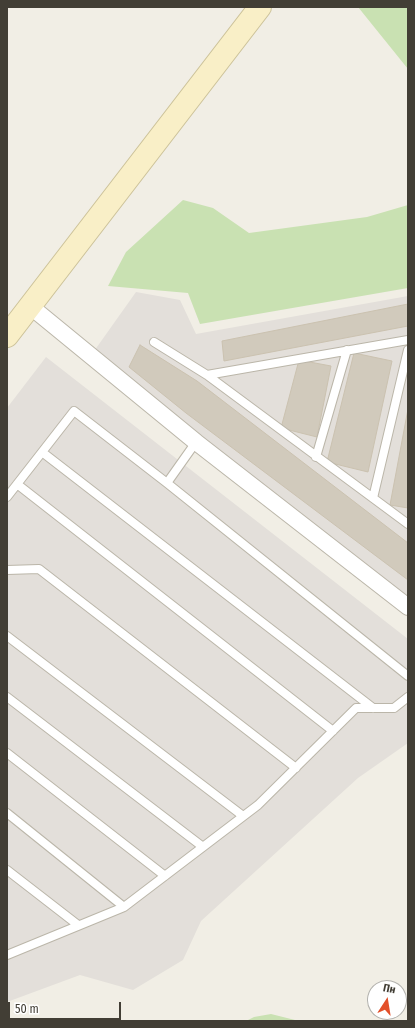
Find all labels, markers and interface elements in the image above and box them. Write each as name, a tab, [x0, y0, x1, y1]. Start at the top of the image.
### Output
north arrow	[367, 980, 407, 1020]
text: Пн	[382, 981, 397, 996]
scale bar	[10, 994, 123, 1020]
text: 50 m	[15, 1002, 39, 1016]

